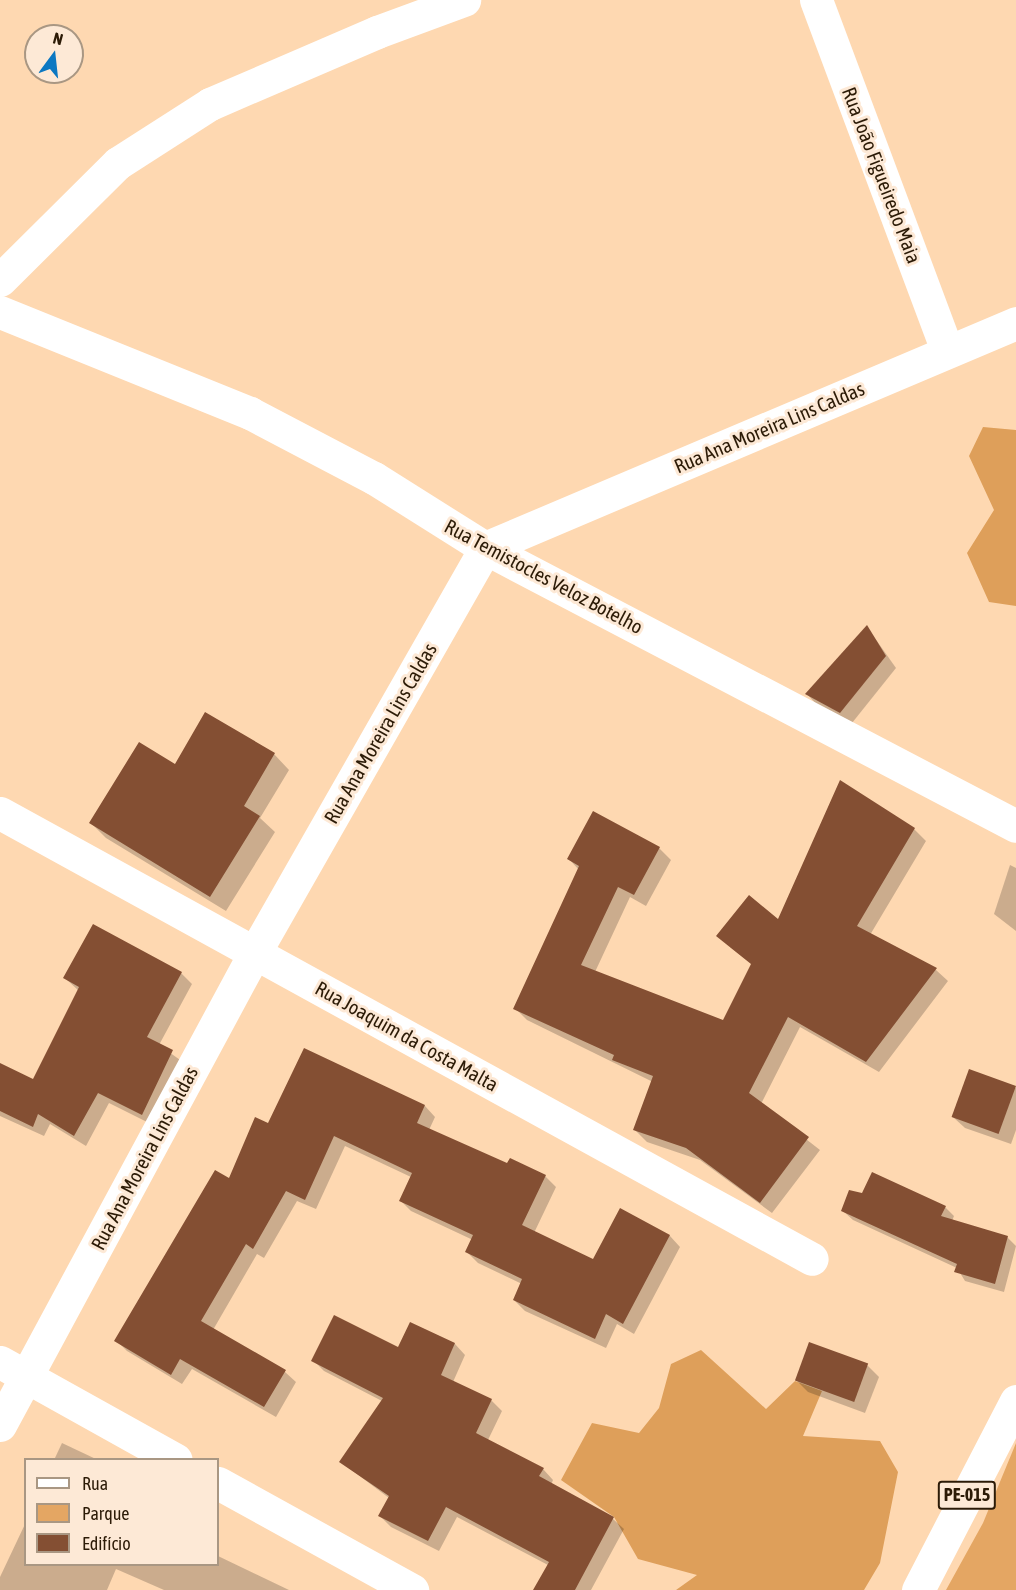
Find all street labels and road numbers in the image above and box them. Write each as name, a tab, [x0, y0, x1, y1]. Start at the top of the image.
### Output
street label: Rua João Figueiredo Maia	[837, 84, 927, 266]
street label: Rua Ana Moreira Lins Caldas	[670, 376, 868, 478]
street label: Rua Temistocles Veloz Botelho	[441, 513, 647, 639]
street label: Rua Ana Moreira Lins Caldas	[319, 639, 441, 827]
street label: Rua Joaquim da Costa Malta	[311, 976, 503, 1096]
street label: Rua Ana Moreira Lins Caldas	[85, 1062, 203, 1254]
road number: PE-015	[937, 1480, 997, 1510]

